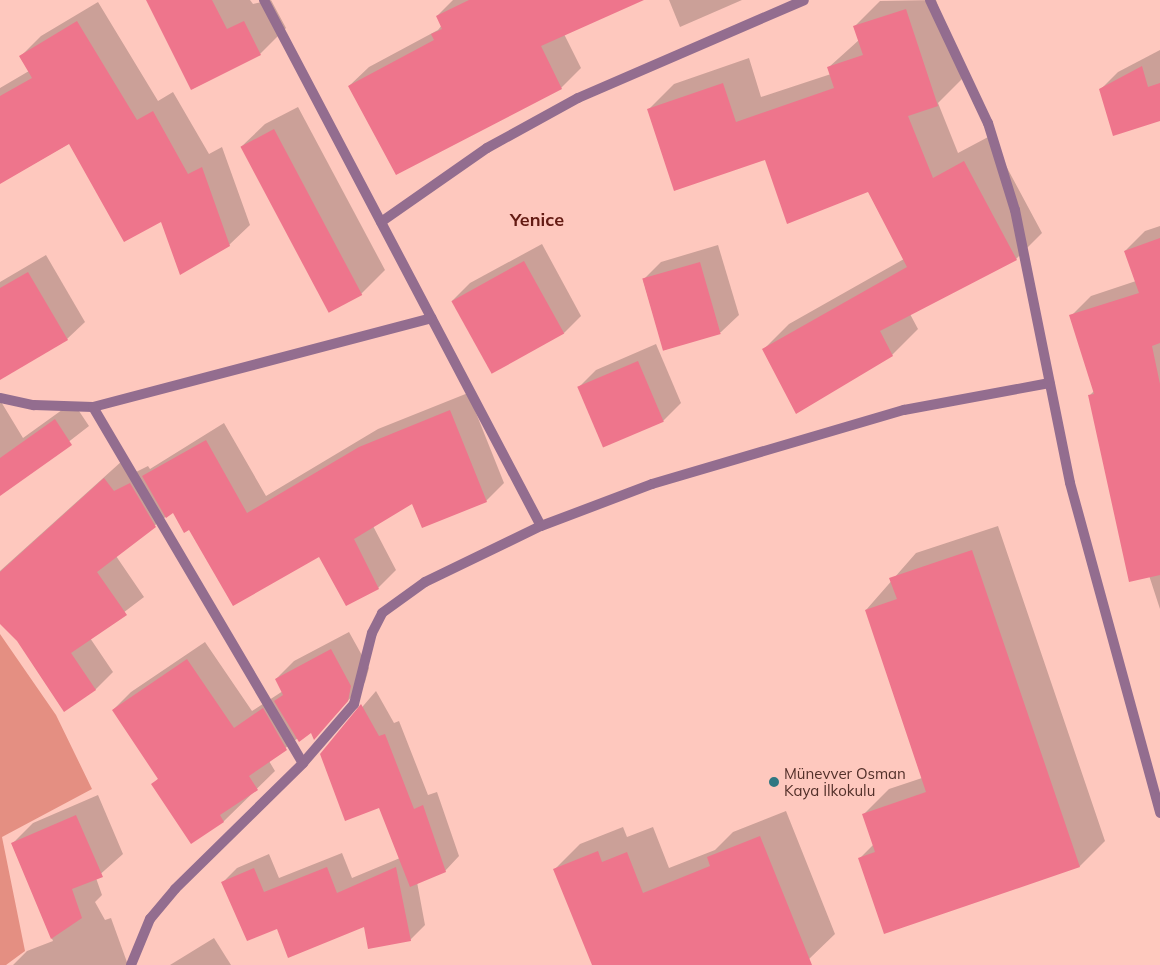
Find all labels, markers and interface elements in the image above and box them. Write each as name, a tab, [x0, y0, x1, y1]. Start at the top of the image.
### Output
district label: Yenice	[510, 209, 564, 231]
place label: Münevver Osman Kaya İlkokulu	[784, 764, 906, 799]
marker: Münevver Osman Kaya İlkokulu	[768, 776, 780, 788]

